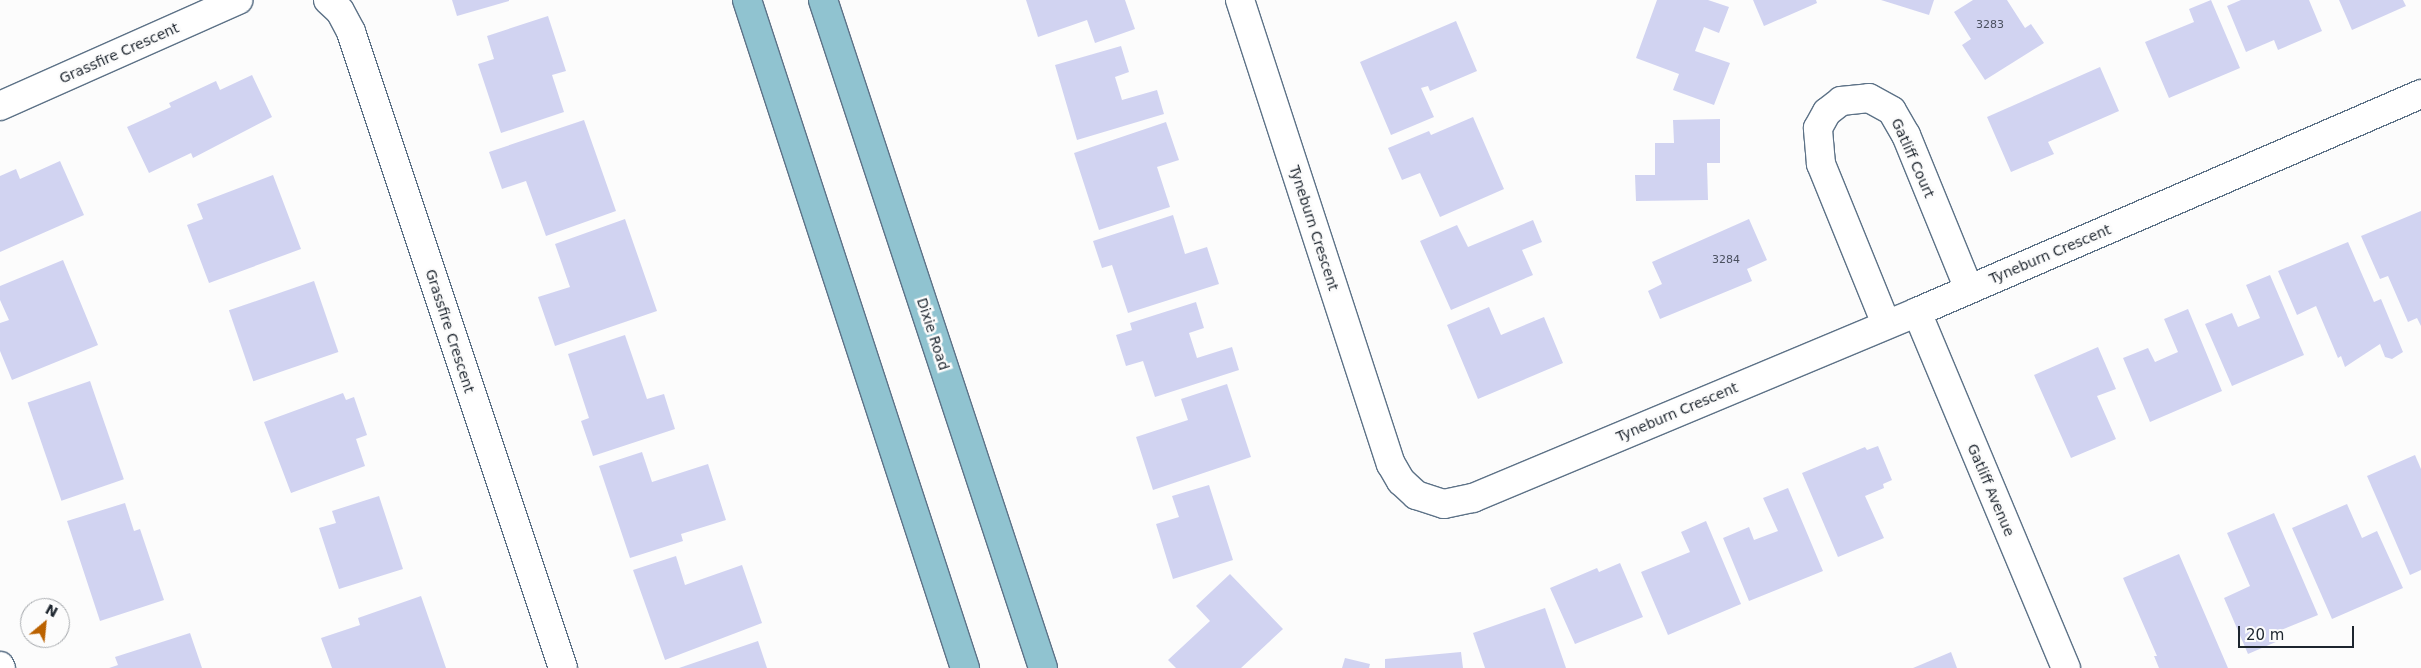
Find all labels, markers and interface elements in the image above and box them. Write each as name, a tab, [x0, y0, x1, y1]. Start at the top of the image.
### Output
house number: 3283	[1976, 18, 2004, 32]
street label: Grassfire Crescent	[57, 19, 181, 87]
street label: Gatliff Court	[1888, 116, 1938, 200]
street label: Tyneburn Crescent	[1286, 163, 1342, 293]
street label: Tyneburn Crescent	[1987, 221, 2113, 287]
house number: 3284	[1712, 253, 1740, 267]
street label: Grassfire Crescent	[422, 267, 478, 395]
street label: Dixie Road	[913, 296, 953, 372]
street label: Tyneburn Crescent	[1614, 379, 1740, 445]
street label: Gatliff Avenue	[1964, 441, 2018, 539]
north arrow	[20, 598, 70, 648]
text: N	[43, 601, 61, 620]
scale bar	[2241, 616, 2357, 648]
text: 20 m	[2246, 626, 2284, 644]

